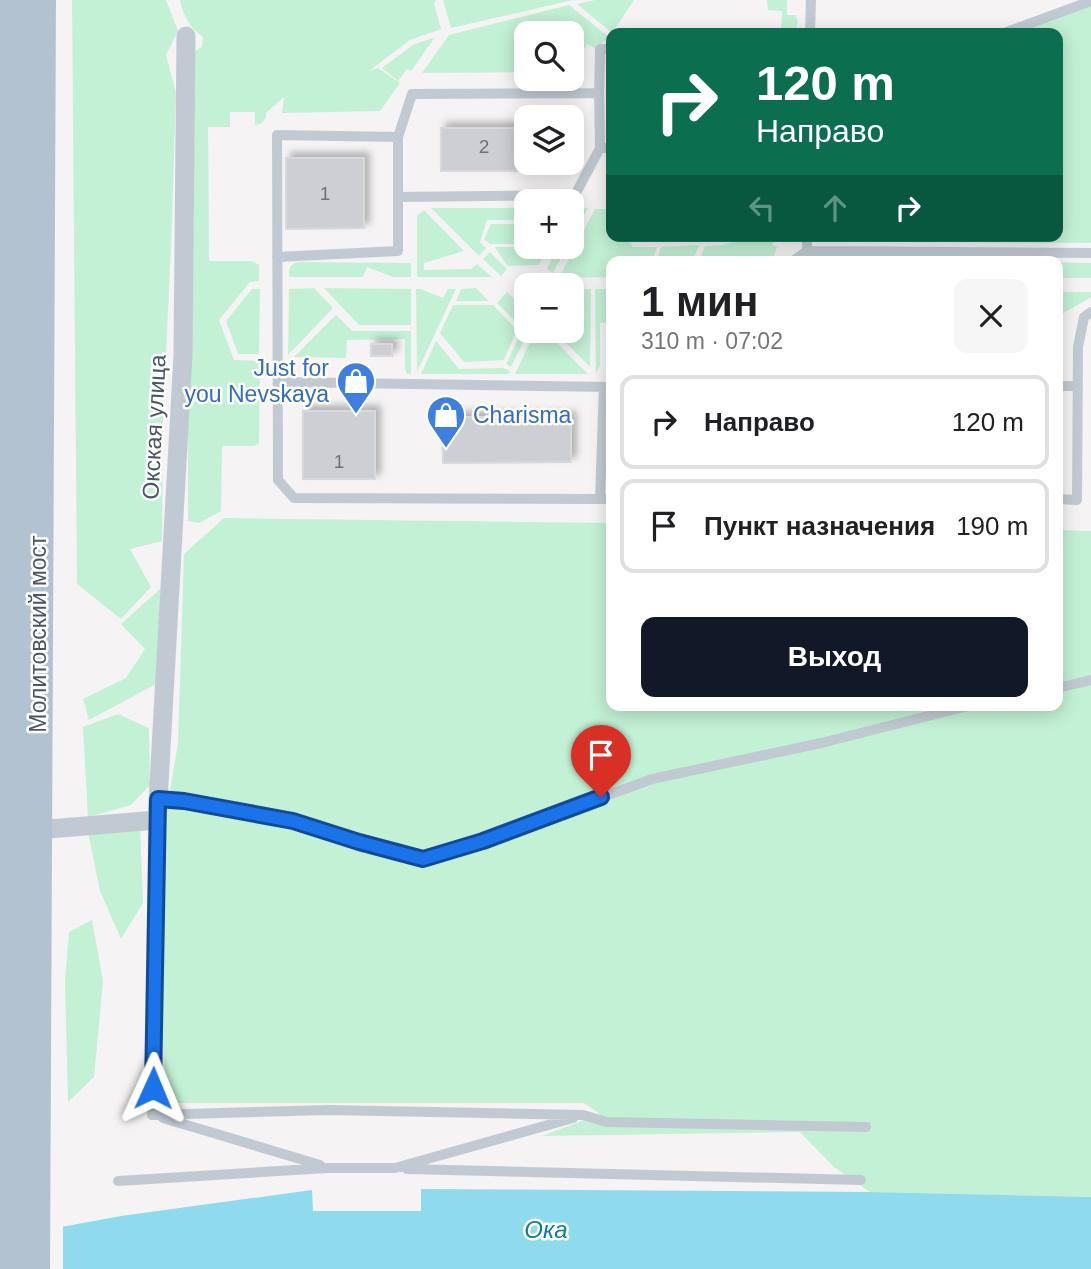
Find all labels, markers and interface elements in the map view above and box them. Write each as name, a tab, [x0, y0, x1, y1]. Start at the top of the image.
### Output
map controls	[514, 21, 584, 343]
button: search	[514, 21, 584, 91]
icon: right	[641, 56, 732, 147]
text: 120 m	[756, 56, 895, 110]
button: layers	[514, 105, 584, 175]
text: Направо	[756, 113, 884, 149]
house number: 2	[479, 136, 489, 157]
house number: 1	[320, 183, 330, 204]
button: +	[514, 189, 584, 259]
icon: left	[743, 189, 781, 227]
icon: ahead	[816, 189, 854, 227]
icon: right	[889, 189, 927, 227]
button: −	[514, 273, 584, 343]
text: 1 мин	[641, 278, 758, 325]
button: close	[954, 279, 1028, 353]
text: 310 m · 07:02	[641, 328, 783, 354]
street label: Окская улица	[137, 354, 171, 500]
place label: Just for you Nevskaya	[185, 355, 329, 407]
shop icon: Just for you Nevskaya	[335, 360, 377, 415]
shop icon: Charisma	[425, 394, 467, 449]
place label: Charisma	[473, 402, 572, 428]
icon: right	[645, 403, 683, 441]
text: Направо	[704, 407, 815, 437]
text: 120 m	[952, 407, 1024, 437]
house number: 1	[334, 451, 344, 472]
icon: arrive	[645, 507, 683, 545]
text: Пункт назначения	[704, 511, 935, 541]
text: 190 m	[956, 511, 1028, 541]
street label: Молитовский мост	[25, 535, 51, 733]
button: Выход	[641, 617, 1028, 697]
pin	[571, 725, 631, 797]
icon: arrive	[582, 736, 620, 774]
position arrow	[116, 1051, 190, 1125]
water label: Ока	[524, 1216, 568, 1243]

